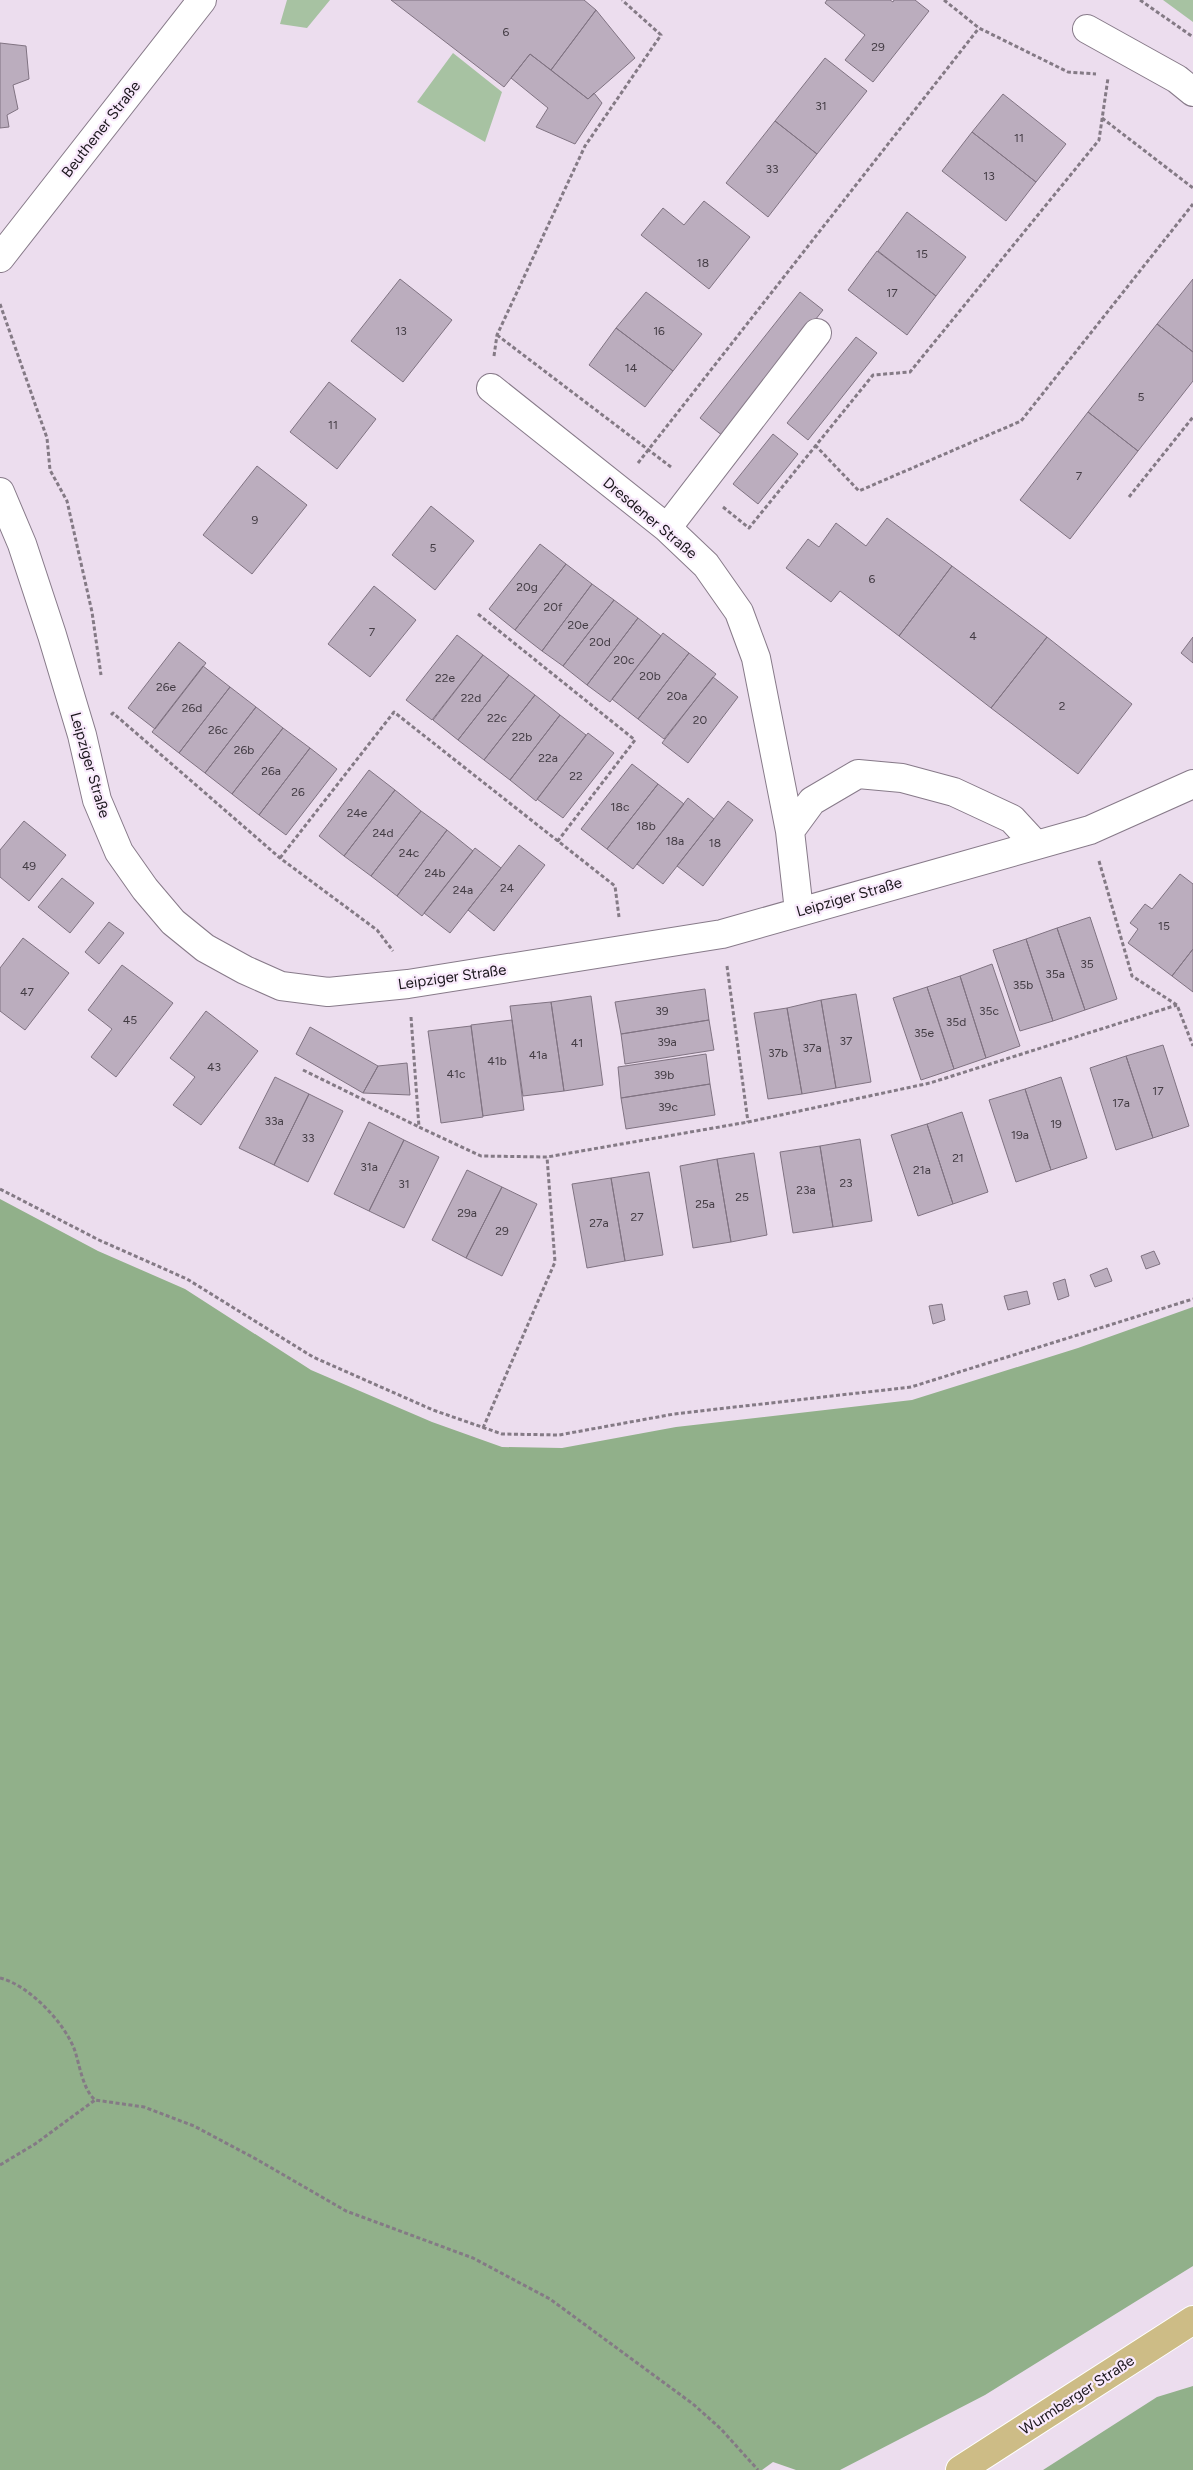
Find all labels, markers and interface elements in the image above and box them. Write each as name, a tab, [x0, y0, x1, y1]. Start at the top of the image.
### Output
house number: 6	[503, 25, 510, 39]
house number: 29	[871, 40, 885, 54]
street label: Beuthener Straße	[58, 77, 144, 181]
house number: 31	[815, 99, 827, 113]
house number: 11	[1014, 131, 1024, 145]
house number: 33	[765, 162, 779, 176]
house number: 13	[983, 169, 995, 183]
house number: 15	[916, 247, 928, 261]
house number: 18	[697, 256, 709, 270]
house number: 17	[886, 286, 898, 300]
house number: 13	[395, 324, 407, 338]
house number: 16	[653, 324, 665, 338]
house number: 14	[625, 361, 638, 375]
house number: 5	[1138, 390, 1145, 404]
house number: 11	[328, 418, 338, 432]
house number: 7	[1076, 469, 1083, 483]
street label: Dresdener Straße	[599, 473, 701, 563]
house number: 9	[252, 513, 259, 527]
house number: 5	[430, 541, 437, 555]
house number: 6	[869, 572, 876, 586]
house number: 20g	[516, 580, 538, 594]
house number: 20f	[544, 600, 563, 614]
house number: 20e	[568, 618, 589, 632]
house number: 7	[369, 625, 376, 639]
house number: 4	[969, 629, 977, 643]
house number: 20d	[589, 635, 611, 649]
house number: 20c	[614, 653, 635, 667]
house number: 20b	[639, 669, 661, 683]
house number: 22e	[435, 671, 455, 685]
house number: 26e	[156, 680, 176, 694]
house number: 20a	[667, 689, 687, 703]
house number: 22d	[461, 691, 481, 705]
house number: 2	[1059, 699, 1065, 713]
house number: 26d	[182, 701, 202, 715]
street label: Leipziger Straße	[66, 710, 114, 820]
house number: 22c	[487, 711, 507, 725]
house number: 20	[693, 713, 708, 727]
house number: 26c	[208, 723, 229, 737]
house number: 22b	[512, 730, 532, 744]
house number: 26b	[234, 743, 254, 757]
house number: 22a	[538, 751, 558, 765]
house number: 26a	[261, 764, 281, 778]
house number: 22	[569, 769, 583, 783]
house number: 26	[291, 785, 305, 799]
house number: 18c	[611, 800, 630, 814]
house number: 24e	[347, 806, 368, 820]
house number: 18b	[636, 819, 656, 833]
house number: 24d	[372, 826, 394, 840]
house number: 18a	[666, 834, 684, 848]
house number: 18	[709, 836, 721, 850]
house number: 24c	[399, 846, 420, 860]
house number: 49	[22, 859, 36, 873]
house number: 24b	[424, 866, 446, 880]
street label: Leipziger Straße	[794, 873, 904, 921]
house number: 24	[500, 881, 515, 895]
house number: 24a	[453, 883, 473, 897]
house number: 15	[1158, 919, 1170, 933]
house number: 35	[1080, 957, 1094, 971]
street label: Leipziger Straße	[397, 960, 507, 994]
house number: 35a	[1045, 967, 1065, 981]
house number: 35b	[1013, 978, 1033, 992]
house number: 47	[20, 985, 34, 999]
house number: 39	[655, 1004, 669, 1018]
house number: 35c	[979, 1004, 999, 1018]
house number: 45	[123, 1013, 137, 1027]
house number: 35d	[946, 1015, 966, 1029]
house number: 35e	[914, 1026, 934, 1040]
house number: 37	[840, 1034, 853, 1048]
house number: 39a	[657, 1035, 677, 1049]
house number: 41	[571, 1036, 583, 1050]
house number: 37a	[802, 1041, 822, 1055]
house number: 37b	[768, 1046, 788, 1060]
house number: 41a	[529, 1048, 547, 1062]
house number: 41b	[487, 1054, 507, 1068]
house number: 43	[207, 1060, 221, 1074]
house number: 41c	[447, 1067, 466, 1081]
house number: 39b	[654, 1068, 674, 1082]
house number: 17	[1152, 1084, 1164, 1098]
house number: 17a	[1112, 1096, 1130, 1110]
house number: 39c	[658, 1100, 678, 1114]
house number: 33a	[264, 1114, 284, 1128]
house number: 19	[1050, 1117, 1062, 1131]
house number: 19a	[1011, 1128, 1029, 1142]
house number: 33	[301, 1131, 315, 1145]
house number: 21	[952, 1151, 964, 1165]
house number: 31a	[360, 1160, 378, 1174]
house number: 21a	[913, 1163, 931, 1177]
house number: 23	[839, 1176, 853, 1190]
house number: 31	[398, 1177, 410, 1191]
house number: 23a	[796, 1183, 816, 1197]
house number: 25	[735, 1190, 749, 1204]
house number: 25a	[695, 1197, 715, 1211]
house number: 29a	[457, 1206, 477, 1220]
house number: 27	[630, 1210, 644, 1224]
house number: 27a	[589, 1216, 609, 1230]
house number: 29	[495, 1224, 509, 1238]
street label: Wurmberger Straße	[1016, 2351, 1138, 2439]

